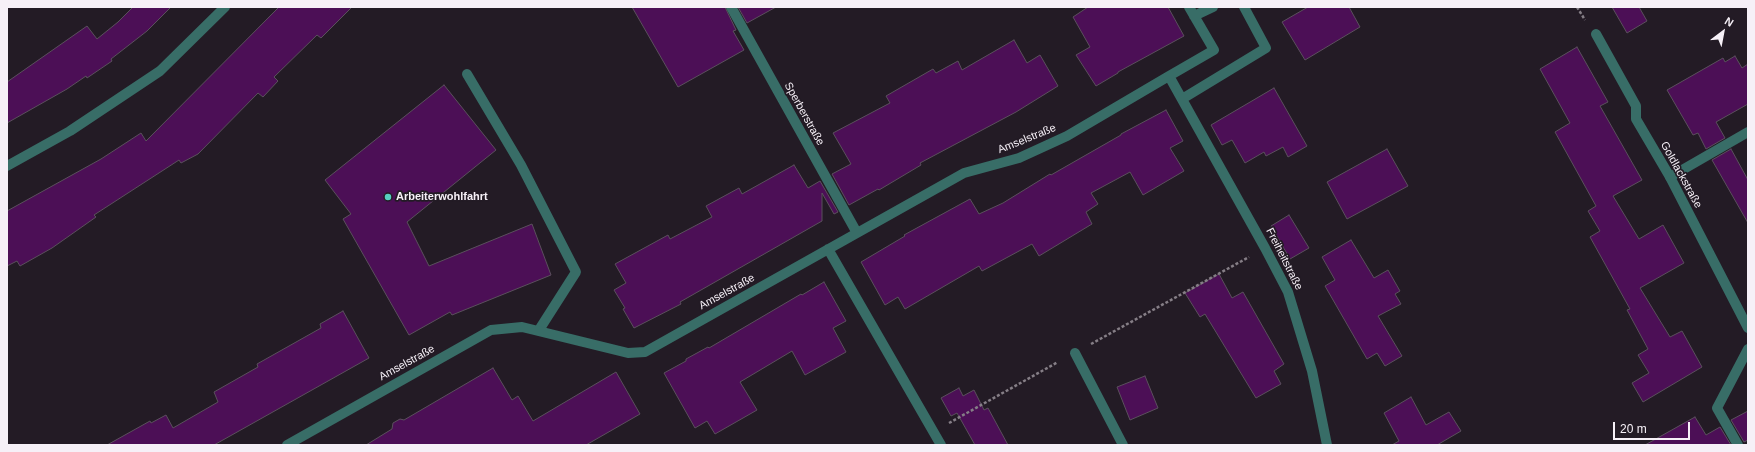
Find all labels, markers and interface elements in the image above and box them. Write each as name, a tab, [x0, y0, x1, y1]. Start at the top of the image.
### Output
north arrow	[1703, 12, 1743, 52]
text: N	[1723, 15, 1736, 29]
street label: Sperberstraße	[781, 80, 827, 148]
street label: Amselstraße	[996, 121, 1058, 157]
street label: Goldlackstraße	[1657, 139, 1705, 211]
place label: Arbeiterwohlfahrt	[396, 190, 488, 204]
marker: Arbeiterwohlfahrt	[383, 192, 393, 202]
street label: Freiheitstraße	[1263, 226, 1305, 292]
street label: Amselstraße	[697, 271, 757, 313]
street label: Amselstraße	[377, 342, 437, 384]
scale bar	[1615, 414, 1692, 440]
text: 20 m	[1620, 422, 1647, 436]

